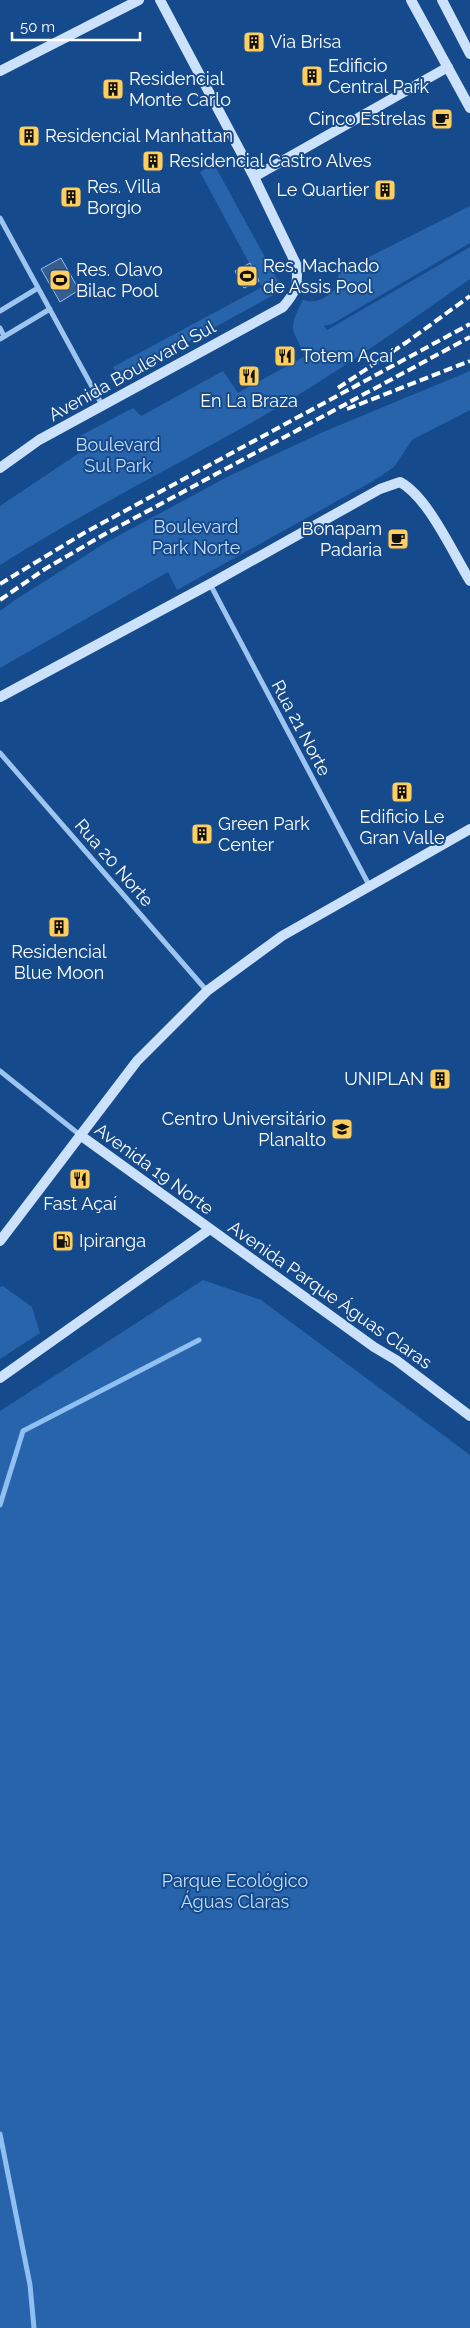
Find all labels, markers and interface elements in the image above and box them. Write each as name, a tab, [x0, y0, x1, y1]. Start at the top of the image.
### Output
scale bar	[12, 10, 140, 42]
text: 50 m	[20, 18, 55, 36]
building icon: Via Brisa	[242, 30, 266, 54]
place label: Via Brisa	[270, 31, 341, 52]
place label: Edificio Central Park	[328, 55, 430, 97]
building icon: Edificio Central Park	[300, 64, 324, 88]
place label: Residencial Monte Carlo	[129, 68, 231, 110]
building icon: Residencial Monte Carlo	[101, 77, 125, 101]
cafe icon: Cinco Estrelas	[430, 107, 454, 131]
place label: Cinco Estrelas	[308, 108, 426, 129]
building icon: Residencial Manhattan	[17, 124, 41, 148]
place label: Residencial Manhattan	[45, 125, 233, 146]
building icon: Residencial Castro Alves	[141, 149, 165, 173]
place label: Residencial Castro Alves	[169, 150, 372, 171]
place label: Res. Villa Borgio	[87, 176, 161, 218]
building icon: Le Quartier	[373, 178, 397, 202]
place label: Le Quartier	[276, 179, 370, 200]
building icon: Res. Villa Borgio	[59, 185, 83, 209]
place label: Res. Machado de Assis Pool	[263, 255, 380, 297]
place label: Res. Olavo Bilac Pool	[76, 259, 163, 301]
sports icon: Res. Machado de Assis Pool	[235, 264, 259, 288]
sports icon: Res. Olavo Bilac Pool	[48, 268, 72, 292]
street label: Avenida Boulevard Sul	[45, 316, 219, 425]
restaurant icon: Totem Açaí	[273, 344, 297, 368]
place label: Totem Açaí	[301, 345, 393, 366]
restaurant icon: En La Braza	[237, 364, 261, 388]
place label: En La Braza	[200, 390, 298, 411]
park label: Boulevard Sul Park	[75, 434, 161, 476]
park label: Boulevard Park Norte	[152, 516, 241, 558]
place label: Bonapam Padaria	[302, 518, 382, 560]
cafe icon: Bonapam Padaria	[386, 527, 410, 551]
street label: Rua 21 Norte	[267, 676, 336, 780]
building icon: Edificio Le Gran Valle	[390, 780, 414, 804]
place label: Edificio Le Gran Valle	[360, 806, 445, 848]
place label: Green Park Center	[218, 813, 310, 855]
street label: Rua 20 Norte	[71, 815, 158, 911]
building icon: Green Park Center	[190, 822, 214, 846]
building icon: Residencial Blue Moon	[47, 915, 71, 939]
place label: Residencial Blue Moon	[11, 941, 107, 983]
building icon: UNIPLAN	[428, 1067, 452, 1091]
place label: UNIPLAN	[344, 1068, 424, 1089]
place label: Centro Universitário Planalto	[162, 1108, 326, 1150]
school or university icon: Centro Universitário Planalto	[330, 1117, 354, 1141]
street label: Avenida 19 Norte	[91, 1119, 218, 1219]
restaurant icon: Fast Açaí	[68, 1167, 92, 1191]
place label: Fast Açaí	[43, 1193, 117, 1214]
street label: Avenida Parque Águas Claras	[225, 1215, 437, 1373]
fuel station icon: Ipiranga	[51, 1229, 75, 1253]
place label: Ipiranga	[79, 1230, 146, 1251]
park label: Parque Ecológico Águas Claras	[162, 1870, 308, 1912]

